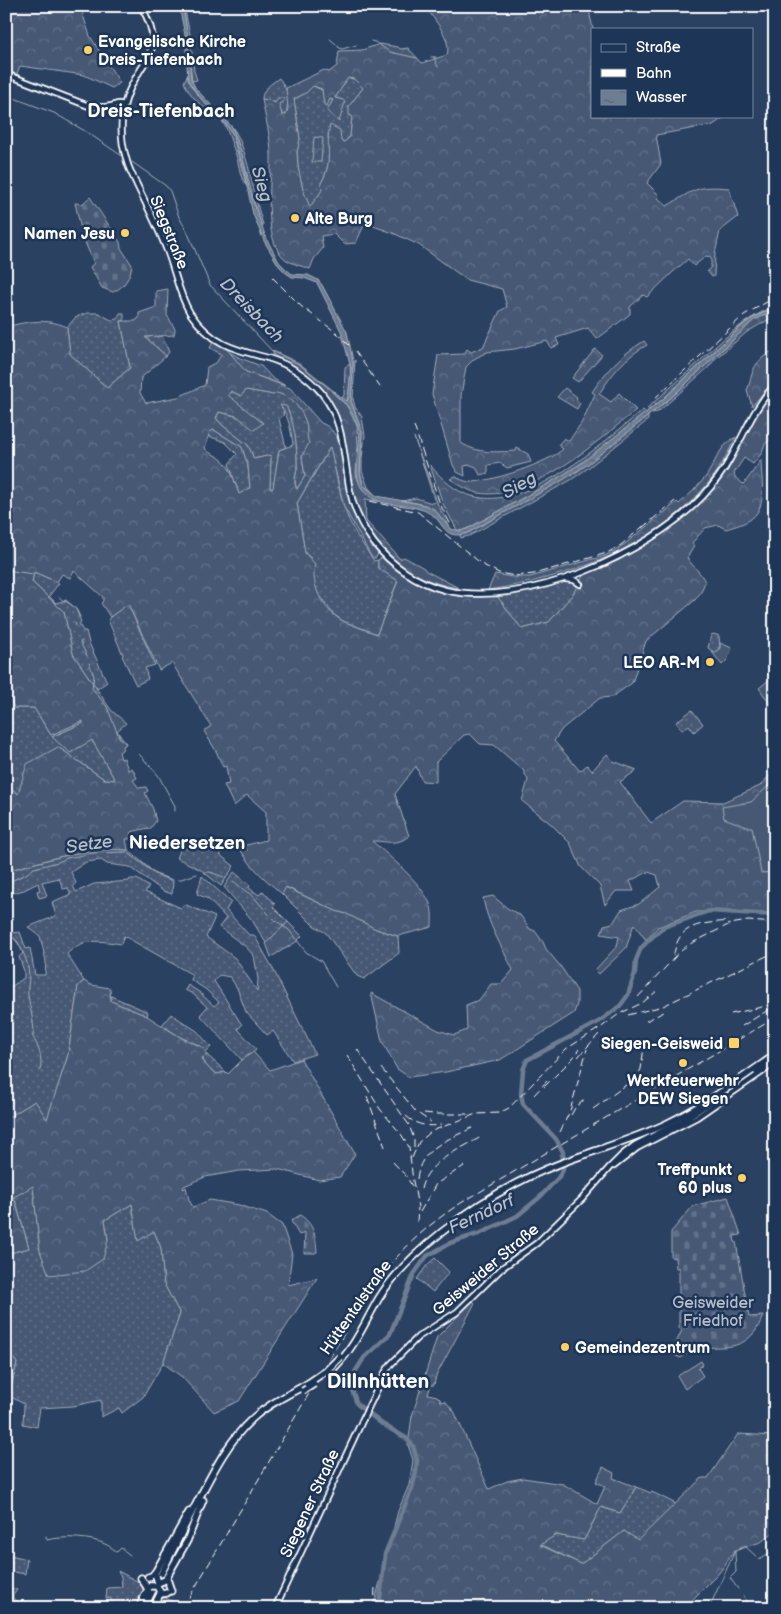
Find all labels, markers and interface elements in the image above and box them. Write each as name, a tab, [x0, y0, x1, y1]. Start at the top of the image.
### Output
legend	[591, 28, 754, 118]
place label: Evangelische Kirche Dreis-Tiefenbach	[98, 33, 246, 70]
text: Straße	[636, 38, 681, 57]
marker: Evangelische Kirche Dreis-Tiefenbach	[82, 44, 94, 56]
text: Bahn	[636, 64, 672, 83]
text: Wasser	[636, 88, 687, 107]
district label: Dreis-Tiefenbach	[87, 100, 235, 123]
water label: Sieg	[246, 164, 277, 204]
street label: Siegstraße	[145, 193, 192, 273]
place label: Alte Burg	[304, 210, 373, 229]
marker: Alte Burg	[289, 212, 301, 224]
place label: Namen Jesu	[24, 225, 115, 244]
marker: Namen Jesu	[119, 227, 131, 239]
water label: Dreisbach	[215, 273, 288, 347]
water label: Sieg	[498, 467, 540, 504]
place label: LEO AR-M	[623, 654, 700, 673]
marker: LEO AR-M	[704, 656, 716, 668]
water label: Setze	[65, 831, 113, 858]
district label: Niedersetzen	[129, 832, 245, 855]
place label: Siegen-Geisweid	[601, 1035, 723, 1054]
marker: Siegen-Geisweid	[727, 1036, 741, 1050]
marker: Werkfeuerwehr DEW Siegen	[677, 1057, 689, 1069]
place label: Werkfeuerwehr DEW Siegen	[627, 1072, 740, 1109]
place label: Treffpunkt 60 plus	[657, 1161, 733, 1198]
marker: Treffpunkt 60 plus	[736, 1172, 748, 1184]
water label: Ferndorf	[445, 1189, 520, 1239]
street label: Geisweider Straße	[429, 1220, 543, 1320]
street label: Hüttentalstraße	[317, 1256, 396, 1359]
park label: Geisweider Friedhof	[672, 1294, 754, 1331]
place label: Gemeindezentrum	[575, 1339, 710, 1358]
marker: Gemeindezentrum	[559, 1341, 571, 1353]
district label: Dillnhütten	[327, 1369, 429, 1394]
street label: Siegener Straße	[277, 1446, 344, 1561]

